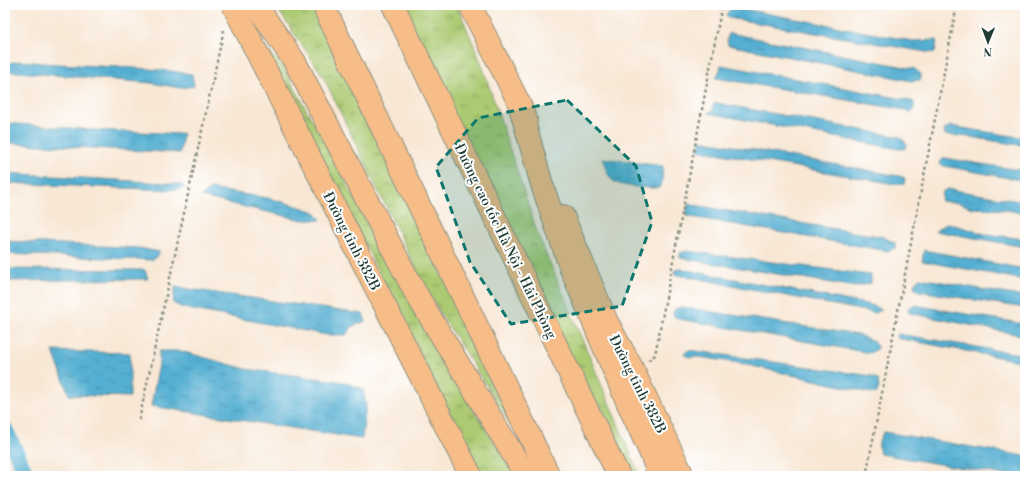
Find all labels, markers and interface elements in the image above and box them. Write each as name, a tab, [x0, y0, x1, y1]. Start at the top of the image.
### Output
north arrow	[968, 22, 1008, 62]
text: N	[983, 44, 992, 58]
street label: Đường cao tốc Hà Nội - Hải Phòng	[450, 141, 561, 343]
street label: Đường tỉnh 382B	[318, 189, 384, 294]
street label: Đường tỉnh 382B	[604, 332, 670, 437]

